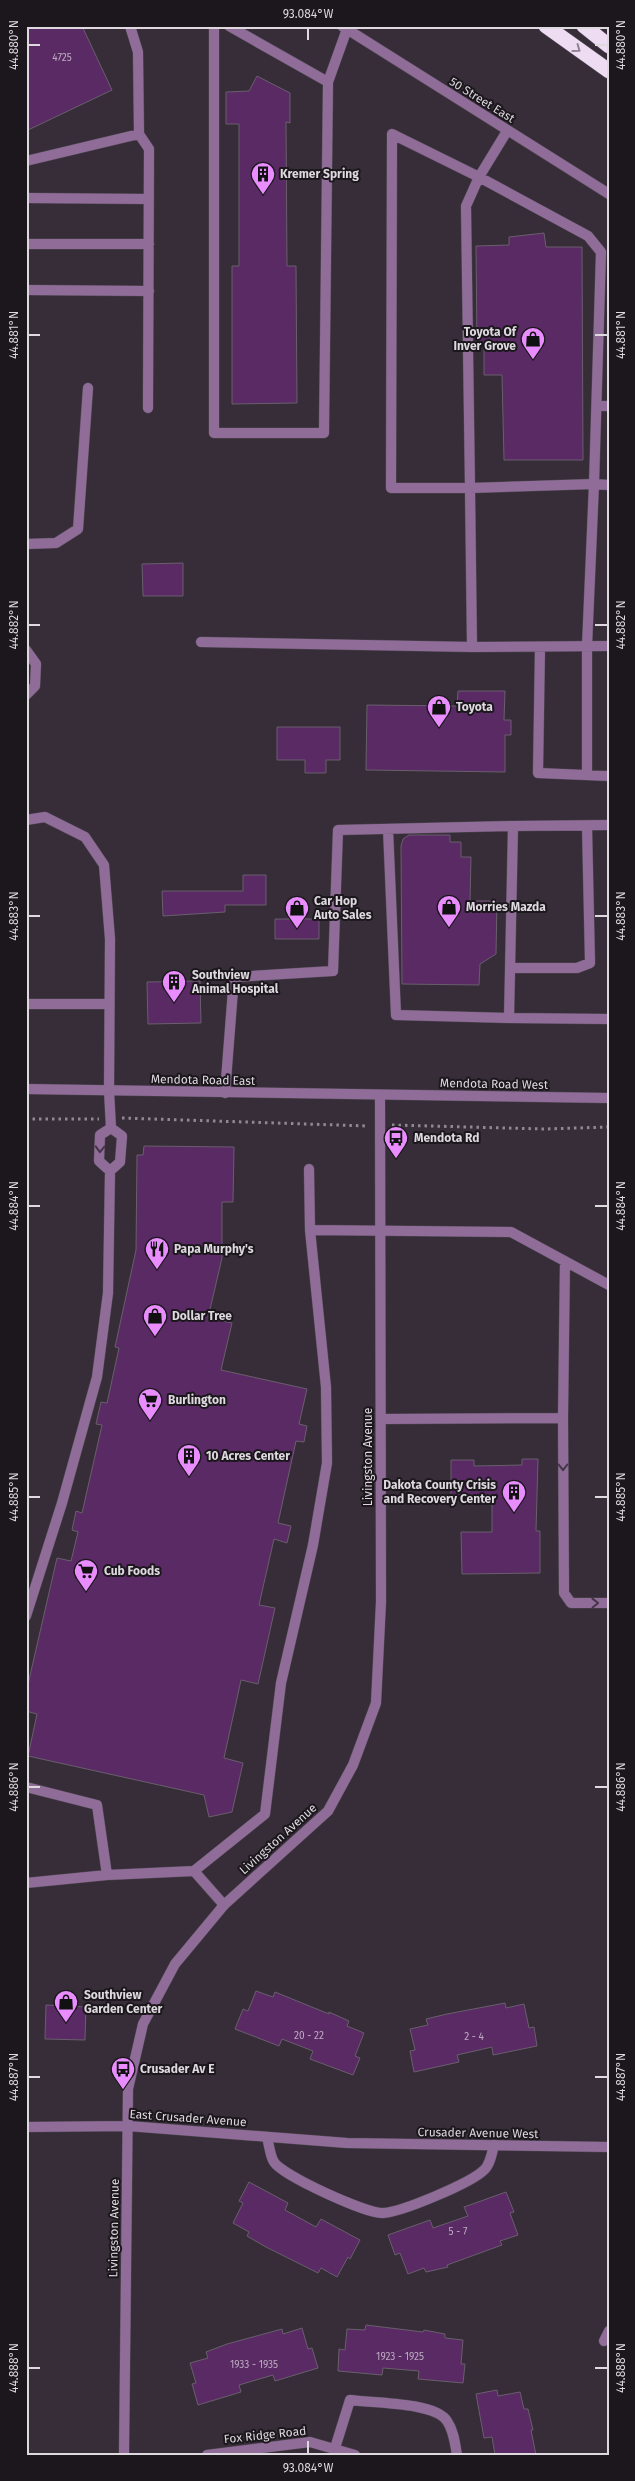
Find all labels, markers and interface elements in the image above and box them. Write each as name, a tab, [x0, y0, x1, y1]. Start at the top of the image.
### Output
text: 93.084°W	[283, 7, 333, 21]
text: 44.880°N	[7, 20, 21, 70]
text: 44.880°N	[614, 20, 628, 70]
one-way arrow	[571, 43, 581, 52]
house number: 4725	[52, 52, 72, 64]
street label: 50 Street East	[447, 74, 518, 126]
building icon: Kremer Spring	[250, 161, 276, 195]
place label: Kremer Spring	[280, 167, 359, 181]
text: 44.881°N	[7, 311, 21, 359]
text: 44.881°N	[614, 311, 628, 359]
place label: Toyota Of Inver Grove	[454, 325, 518, 353]
shop icon: Toyota Of Inver Grove	[520, 326, 546, 360]
text: 44.882°N	[7, 600, 21, 650]
text: 44.882°N	[614, 600, 628, 650]
shop icon: Toyota	[426, 694, 452, 728]
place label: Toyota	[456, 700, 493, 714]
text: 44.883°N	[7, 891, 21, 941]
text: 44.883°N	[614, 891, 628, 941]
place label: Car Hop Auto Sales	[313, 894, 372, 922]
shop icon: Morries Mazda	[436, 894, 462, 928]
shop icon: Car Hop Auto Sales	[284, 895, 310, 929]
place label: Morries Mazda	[466, 900, 546, 914]
place label: Southview Animal Hospital	[191, 968, 279, 996]
building icon: Southview Animal Hospital	[161, 969, 187, 1003]
street label: Mendota Road East	[151, 1072, 256, 1088]
street label: Mendota Road West	[440, 1076, 549, 1092]
bus stop icon: Mendota Rd	[383, 1125, 409, 1159]
place label: Mendota Rd	[414, 1131, 480, 1145]
one-way arrow	[95, 1146, 105, 1153]
text: 44.884°N	[7, 1181, 21, 1231]
text: 44.884°N	[614, 1181, 628, 1231]
restaurant icon: Papa Murphy's	[144, 1236, 170, 1270]
place label: Papa Murphy's	[174, 1242, 254, 1256]
shop icon: Dollar Tree	[142, 1303, 168, 1337]
place label: Dollar Tree	[172, 1309, 232, 1323]
supermarket icon: Burlington	[137, 1387, 163, 1421]
place label: Burlington	[168, 1393, 226, 1407]
street label: Livingston Avenue	[361, 1408, 375, 1506]
building icon: 10 Acres Center	[176, 1443, 202, 1477]
place label: 10 Acres Center	[206, 1449, 290, 1463]
one-way arrow	[558, 1463, 568, 1471]
text: 44.885°N	[7, 1472, 21, 1522]
text: 44.885°N	[614, 1472, 628, 1522]
place label: Dakota County Crisis and Recovery Center	[383, 1478, 496, 1506]
building icon: Dakota County Crisis and Recovery Center	[501, 1479, 527, 1513]
supermarket icon: Cub Foods	[73, 1558, 99, 1592]
place label: Cub Foods	[104, 1564, 160, 1578]
one-way arrow	[592, 1598, 599, 1608]
text: 44.886°N	[7, 1762, 21, 1812]
text: 44.886°N	[614, 1762, 628, 1812]
street label: Livingston Avenue	[237, 1801, 319, 1877]
place label: Southview Garden Center	[84, 1988, 163, 2016]
shop icon: Southview Garden Center	[53, 1989, 79, 2023]
house number: 20 - 22	[294, 2030, 324, 2042]
house number: 2 - 4	[464, 2031, 484, 2043]
text: 44.887°N	[7, 2053, 21, 2101]
text: 44.887°N	[614, 2053, 628, 2101]
bus stop icon: Crusader Av E	[110, 2056, 136, 2090]
place label: Crusader Av E	[140, 2062, 215, 2076]
street label: East Crusader Avenue	[129, 2107, 247, 2129]
street label: Crusader Avenue West	[417, 2125, 539, 2141]
street label: Livingston Avenue	[106, 2179, 122, 2277]
house number: 5 - 7	[449, 2226, 468, 2238]
text: 44.888°N	[7, 2343, 21, 2393]
text: 44.888°N	[614, 2343, 628, 2393]
house number: 1923 - 1925	[376, 2351, 424, 2363]
house number: 1933 - 1935	[230, 2359, 278, 2371]
street label: Fox Ridge Road	[223, 2424, 307, 2446]
text: 93.084°W	[283, 2461, 333, 2475]

